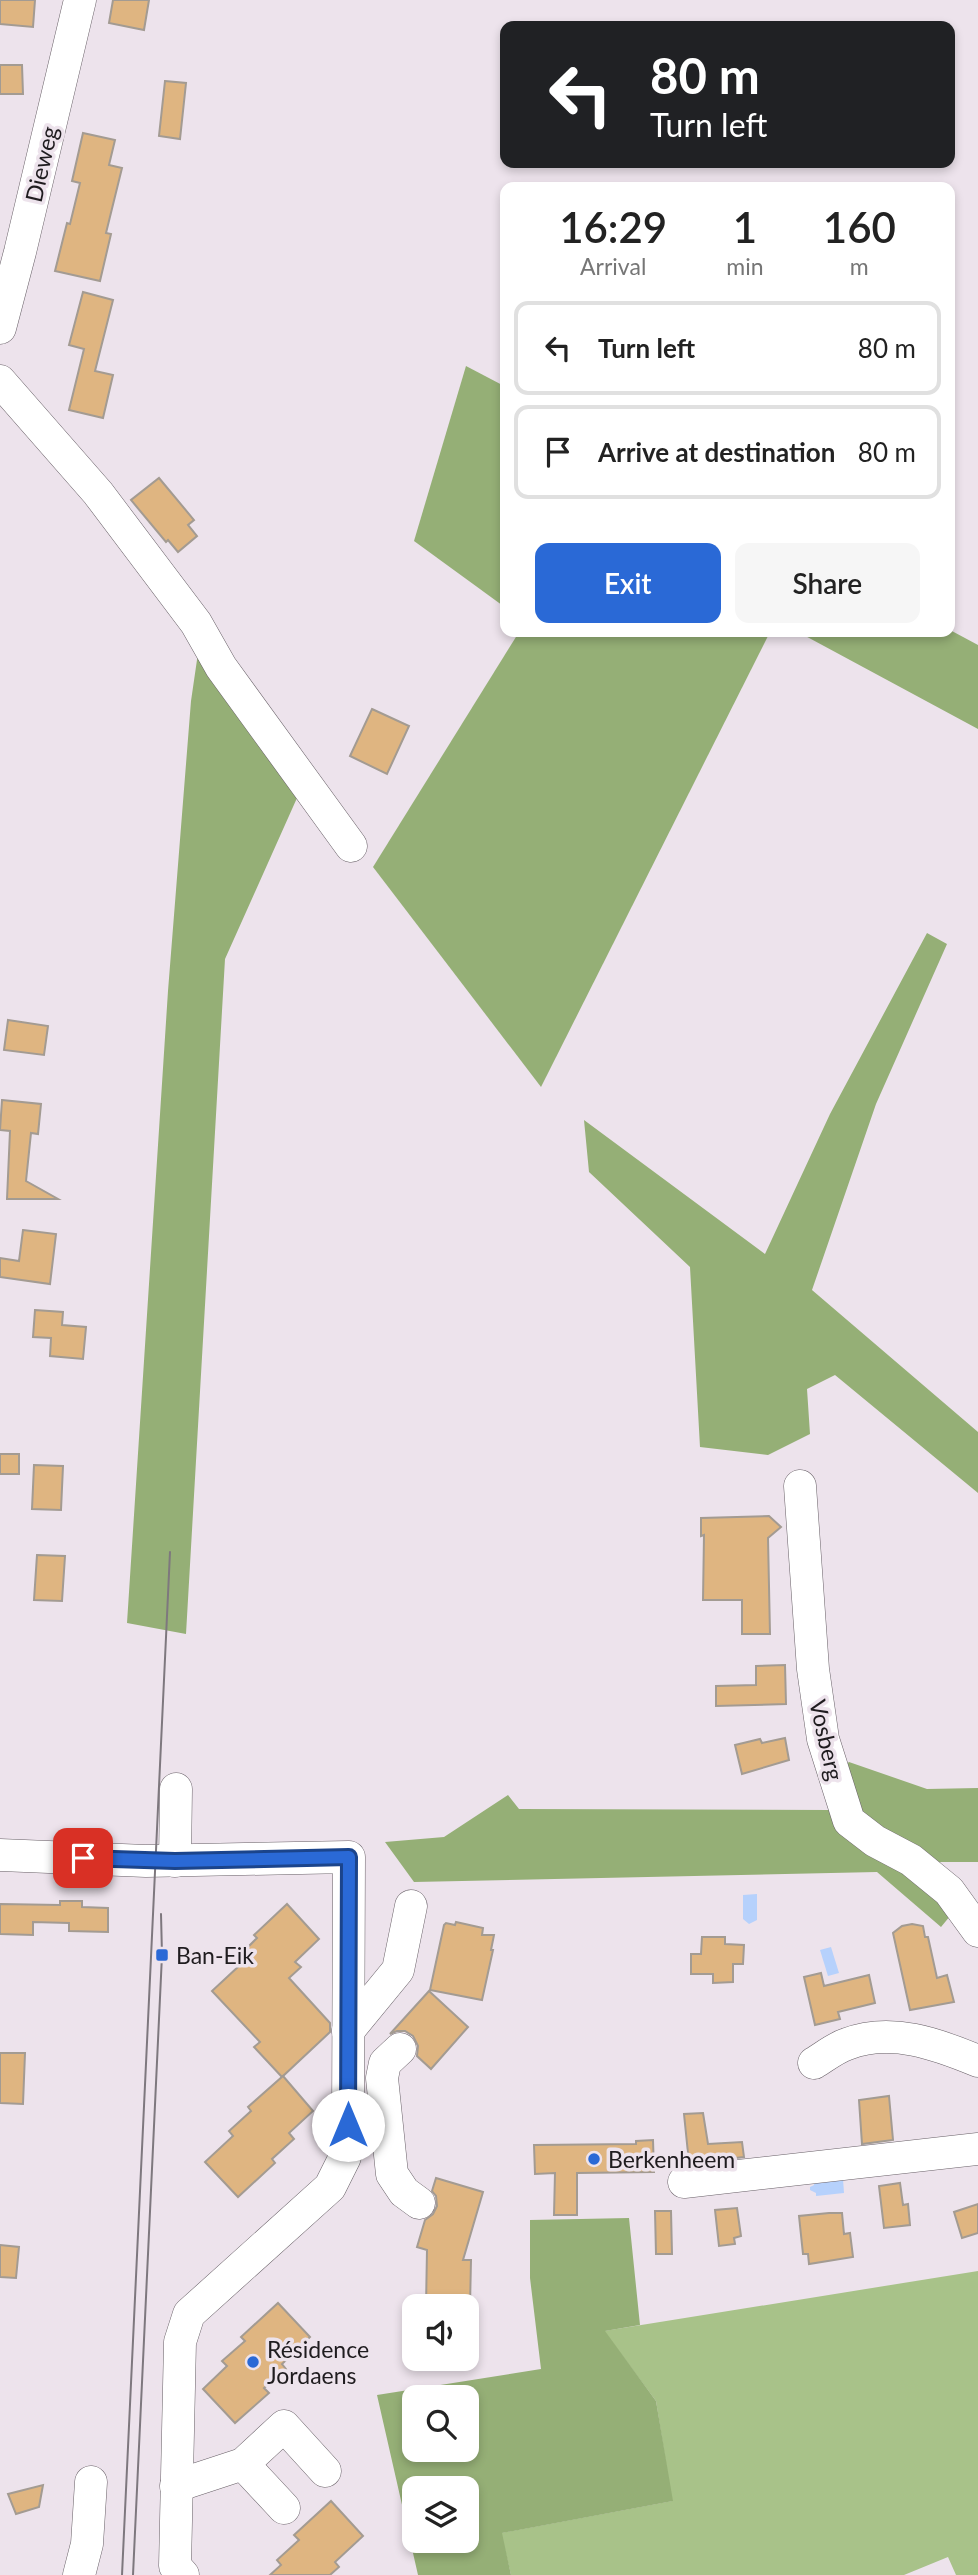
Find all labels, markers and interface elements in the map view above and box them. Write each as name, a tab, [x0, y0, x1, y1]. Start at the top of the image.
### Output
text: 80 m	[650, 46, 760, 104]
icon: left	[535, 49, 626, 140]
text: Turn left	[650, 105, 767, 144]
street label: Dieweg	[19, 123, 63, 205]
text: 16:29	[559, 202, 667, 252]
text: 1	[733, 202, 757, 252]
text: 160	[823, 202, 896, 252]
text: Arrival	[580, 252, 646, 280]
text: min	[726, 252, 764, 280]
text: m	[850, 252, 869, 280]
icon: left	[539, 329, 577, 367]
text: Turn left	[598, 332, 695, 364]
text: 80 m	[858, 332, 916, 364]
icon: arrive	[539, 433, 577, 471]
text: Arrive at destination	[598, 436, 835, 468]
text: 80 m	[858, 436, 916, 468]
button: Exit	[535, 543, 721, 623]
button: Share	[735, 543, 920, 623]
street label: Vosberg	[804, 1697, 850, 1783]
pin	[53, 1828, 113, 1888]
icon: arrive	[64, 1839, 102, 1877]
place label: Ban-Eik	[176, 1941, 254, 1969]
marker: Ban-Eik	[154, 1947, 170, 1963]
position arrow	[311, 2088, 385, 2162]
place label: Berkenheem	[608, 2145, 735, 2173]
marker: Berkenheem	[586, 2151, 602, 2167]
map controls	[402, 2294, 479, 2553]
button: sound	[402, 2294, 479, 2371]
place label: Résidence Jordaens	[267, 2335, 369, 2389]
marker: Résidence Jordaens	[245, 2354, 261, 2370]
button: search	[402, 2385, 479, 2462]
button: layers	[402, 2476, 479, 2553]

